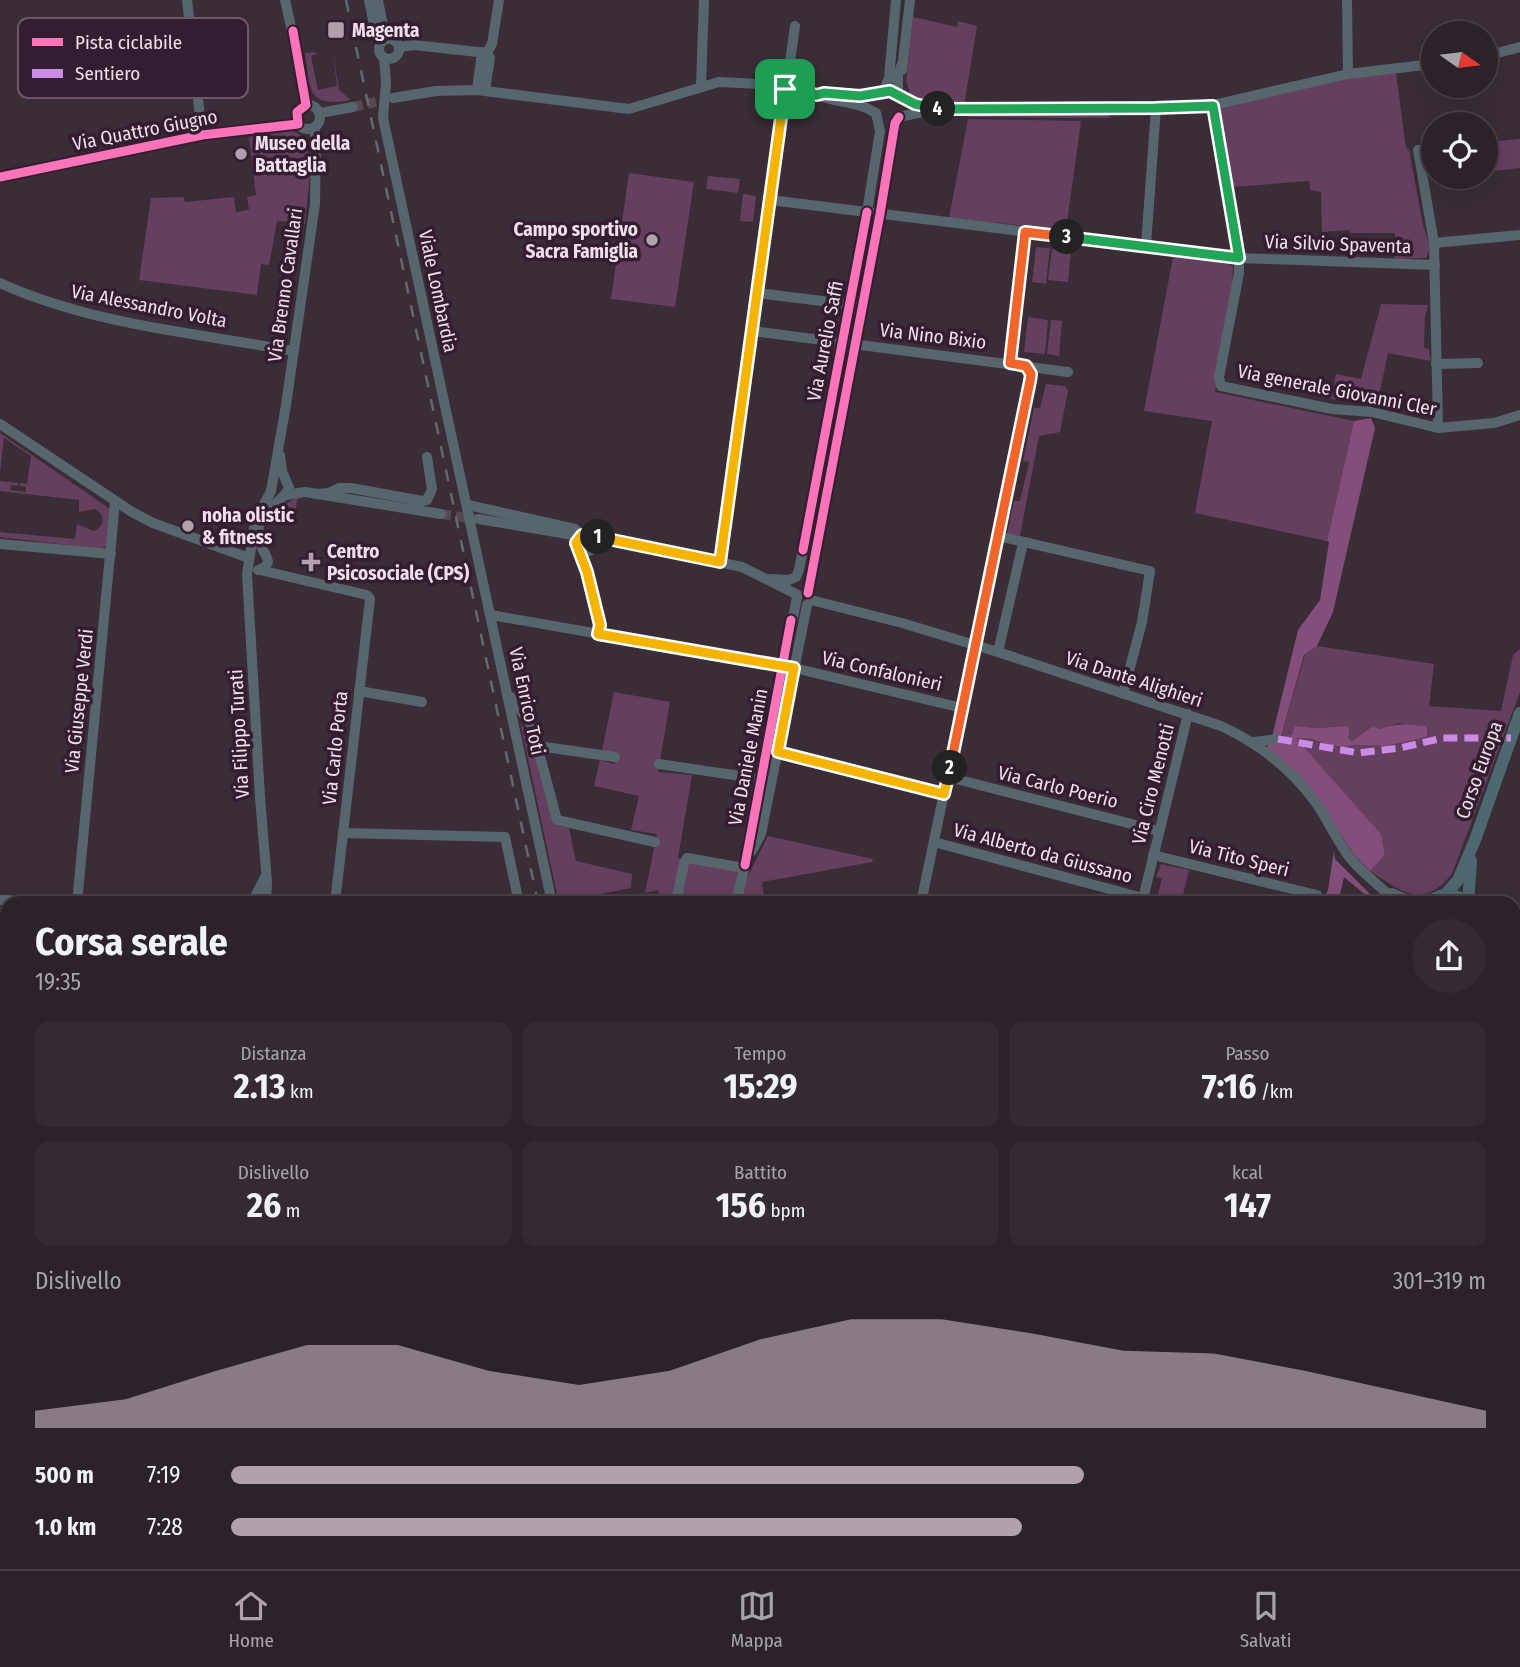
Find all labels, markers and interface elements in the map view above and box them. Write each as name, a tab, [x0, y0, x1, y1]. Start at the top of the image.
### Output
legend	[18, 18, 248, 98]
place label: Magenta	[352, 19, 420, 42]
marker: Magenta	[326, 20, 346, 40]
north arrow	[1421, 21, 1498, 98]
map controls	[1421, 21, 1498, 189]
text: Pista ciclabile	[75, 31, 182, 54]
pin	[755, 59, 815, 119]
text: Sentiero	[75, 62, 140, 85]
icon: arrive	[766, 70, 804, 108]
pin: 4	[920, 92, 956, 126]
text: 4	[933, 97, 942, 120]
street label: Via Quattro Giugno	[71, 105, 219, 155]
button: locate	[1421, 112, 1498, 189]
place label: Museo della Battaglia	[255, 132, 350, 177]
marker: Museo della Battaglia	[233, 146, 249, 162]
street label: Via Brenno Cavallari	[263, 207, 307, 363]
place label: Campo sportivo Sacra Famiglia	[514, 218, 638, 263]
pin: 3	[1050, 219, 1084, 254]
text: 3	[1062, 225, 1071, 248]
street label: Viale Lombardia	[414, 228, 462, 354]
street label: Via Silvio Spaventa	[1264, 230, 1412, 258]
marker: Campo sportivo Sacra Famiglia	[644, 232, 660, 248]
street label: Via Aurelio Saffi	[802, 279, 848, 403]
street label: Via Alessandro Volta	[69, 280, 229, 332]
street label: Via Nino Bixio	[878, 318, 988, 354]
street label: Via generale Giovanni Cler	[1235, 359, 1439, 421]
place label: noha olistic & fitness	[202, 504, 295, 549]
marker: noha olistic & fitness	[180, 518, 196, 534]
pin: 1	[580, 520, 616, 554]
text: 1	[593, 525, 602, 548]
place label: Centro Psicosociale (CPS)	[327, 540, 469, 585]
marker: Centro Psicosociale (CPS)	[301, 552, 321, 572]
street label: Via Giuseppe Verdi	[60, 628, 98, 774]
street label: Via Enrico Toti	[504, 645, 550, 757]
street label: Via Confalonieri	[820, 646, 944, 696]
street label: Via Dante Alighieri	[1063, 646, 1205, 712]
street label: Via Filippo Turati	[224, 669, 254, 799]
street label: Via Daniele Manin	[723, 687, 773, 827]
street label: Via Carlo Porta	[318, 690, 352, 806]
street label: Corso Europa	[1451, 718, 1507, 822]
street label: Via Ciro Menotti	[1127, 721, 1179, 847]
pin: 2	[932, 750, 968, 786]
text: 2	[945, 756, 954, 779]
street label: Via Carlo Poerio	[995, 761, 1121, 813]
street label: Via Alberto da Giussano	[951, 818, 1135, 888]
street label: Via Tito Speri	[1186, 834, 1292, 882]
text: Corsa serale	[35, 919, 228, 965]
button: share	[1412, 919, 1486, 993]
text: 19:35	[35, 968, 81, 996]
text: Distanza	[241, 1042, 306, 1065]
text: Tempo	[735, 1042, 786, 1065]
text: Passo	[1225, 1042, 1270, 1065]
text: 2.13	[233, 1065, 286, 1107]
text: 15:29	[723, 1065, 798, 1107]
text: 7:16	[1202, 1065, 1257, 1107]
text: km	[286, 1080, 314, 1103]
text: /km	[1257, 1080, 1293, 1103]
text: Dislivello	[238, 1161, 309, 1184]
text: Battito	[734, 1161, 787, 1184]
text: kcal	[1232, 1161, 1263, 1184]
text: 26	[247, 1184, 281, 1226]
text: 156	[716, 1184, 766, 1226]
text: 147	[1224, 1184, 1271, 1226]
text: m	[281, 1199, 300, 1222]
text: bpm	[766, 1199, 805, 1222]
text: Dislivello	[35, 1267, 121, 1295]
text: 301–319 m	[1393, 1267, 1486, 1295]
text: 500 m	[35, 1461, 94, 1489]
text: 7:19	[147, 1461, 180, 1489]
text: 1.0 km	[35, 1513, 96, 1541]
text: 7:28	[147, 1513, 183, 1541]
tab: Home	[228, 1587, 274, 1652]
tab: Mappa	[731, 1587, 783, 1652]
tab: Salvati	[1240, 1587, 1292, 1652]

